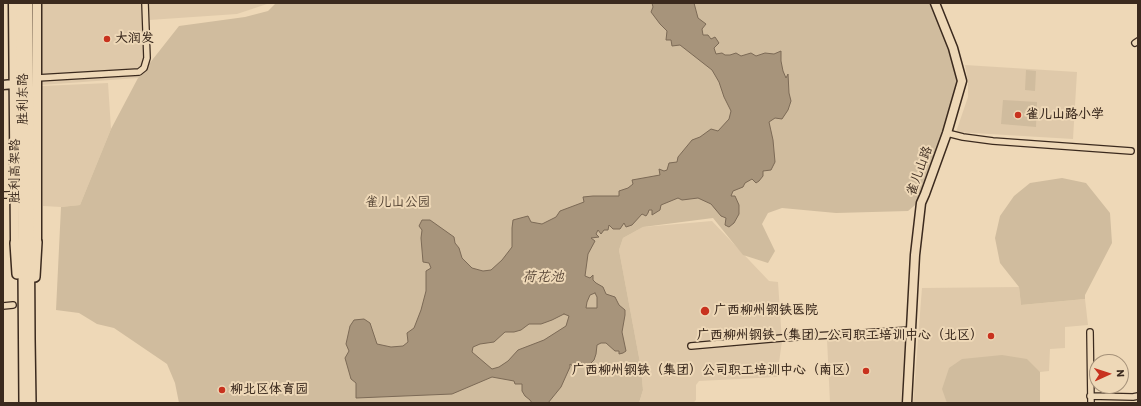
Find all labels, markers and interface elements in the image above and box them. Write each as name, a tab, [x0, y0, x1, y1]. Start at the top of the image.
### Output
place label: 大润发	[115, 31, 154, 47]
marker: 大润发	[102, 34, 112, 44]
street label: 胜利东路	[16, 73, 32, 125]
place label: 雀儿山路小学	[1026, 107, 1104, 123]
marker: 雀儿山路小学	[1013, 110, 1023, 120]
street label: 胜利高架路	[8, 139, 24, 203]
street label: 雀儿山路	[904, 144, 936, 198]
park label: 雀儿山公园	[366, 195, 430, 211]
water label: 荷花池	[522, 269, 564, 285]
place label: 广西柳州钢铁医院	[714, 303, 818, 319]
marker: 广西柳州钢铁医院	[699, 305, 711, 317]
place label: 广西柳州钢铁（集团）公司职工培训中心（北区）	[697, 328, 983, 344]
marker: 广西柳州钢铁（集团）公司职工培训中心（北区）	[986, 331, 996, 341]
north arrow	[1089, 354, 1129, 394]
place label: 广西柳州钢铁（集团）公司职工培训中心（南区）	[572, 363, 858, 379]
marker: 广西柳州钢铁（集团）公司职工培训中心（南区）	[861, 366, 871, 376]
text: N	[1114, 369, 1127, 377]
place label: 柳北区体育园	[230, 382, 308, 398]
marker: 柳北区体育园	[217, 385, 227, 395]

